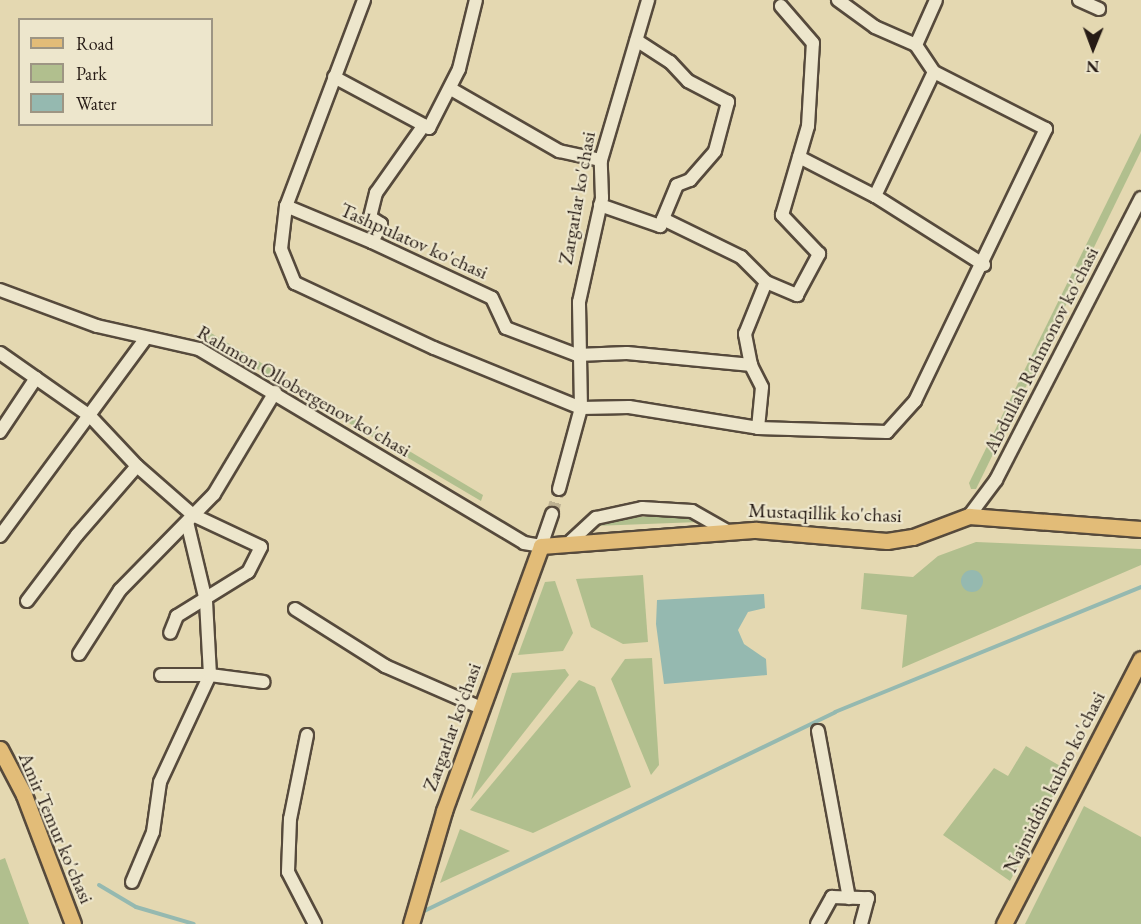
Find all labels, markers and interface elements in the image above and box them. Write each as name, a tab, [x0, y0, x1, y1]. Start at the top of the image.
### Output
legend	[18, 18, 213, 126]
north arrow	[1063, 18, 1123, 78]
text: Road	[76, 32, 114, 55]
text: N	[1086, 56, 1099, 77]
text: Park	[76, 62, 107, 85]
text: Water	[76, 92, 117, 115]
street label: Zargarlar ko'chasi	[553, 130, 601, 266]
street label: Tashpulatov ko'chasi	[336, 198, 492, 284]
street label: Abdullah Rahmonov ko'chasi	[978, 243, 1104, 457]
street label: Rahmon Ollobergenov ko'chasi	[193, 320, 415, 462]
street label: Mustaqillik ko'chasi	[748, 498, 902, 528]
street label: Zargarlar ko'chasi	[418, 660, 486, 794]
street label: Najmiddin kubro ko'chasi	[998, 687, 1110, 877]
street label: Amir Temur ko'chasi	[13, 749, 99, 907]

